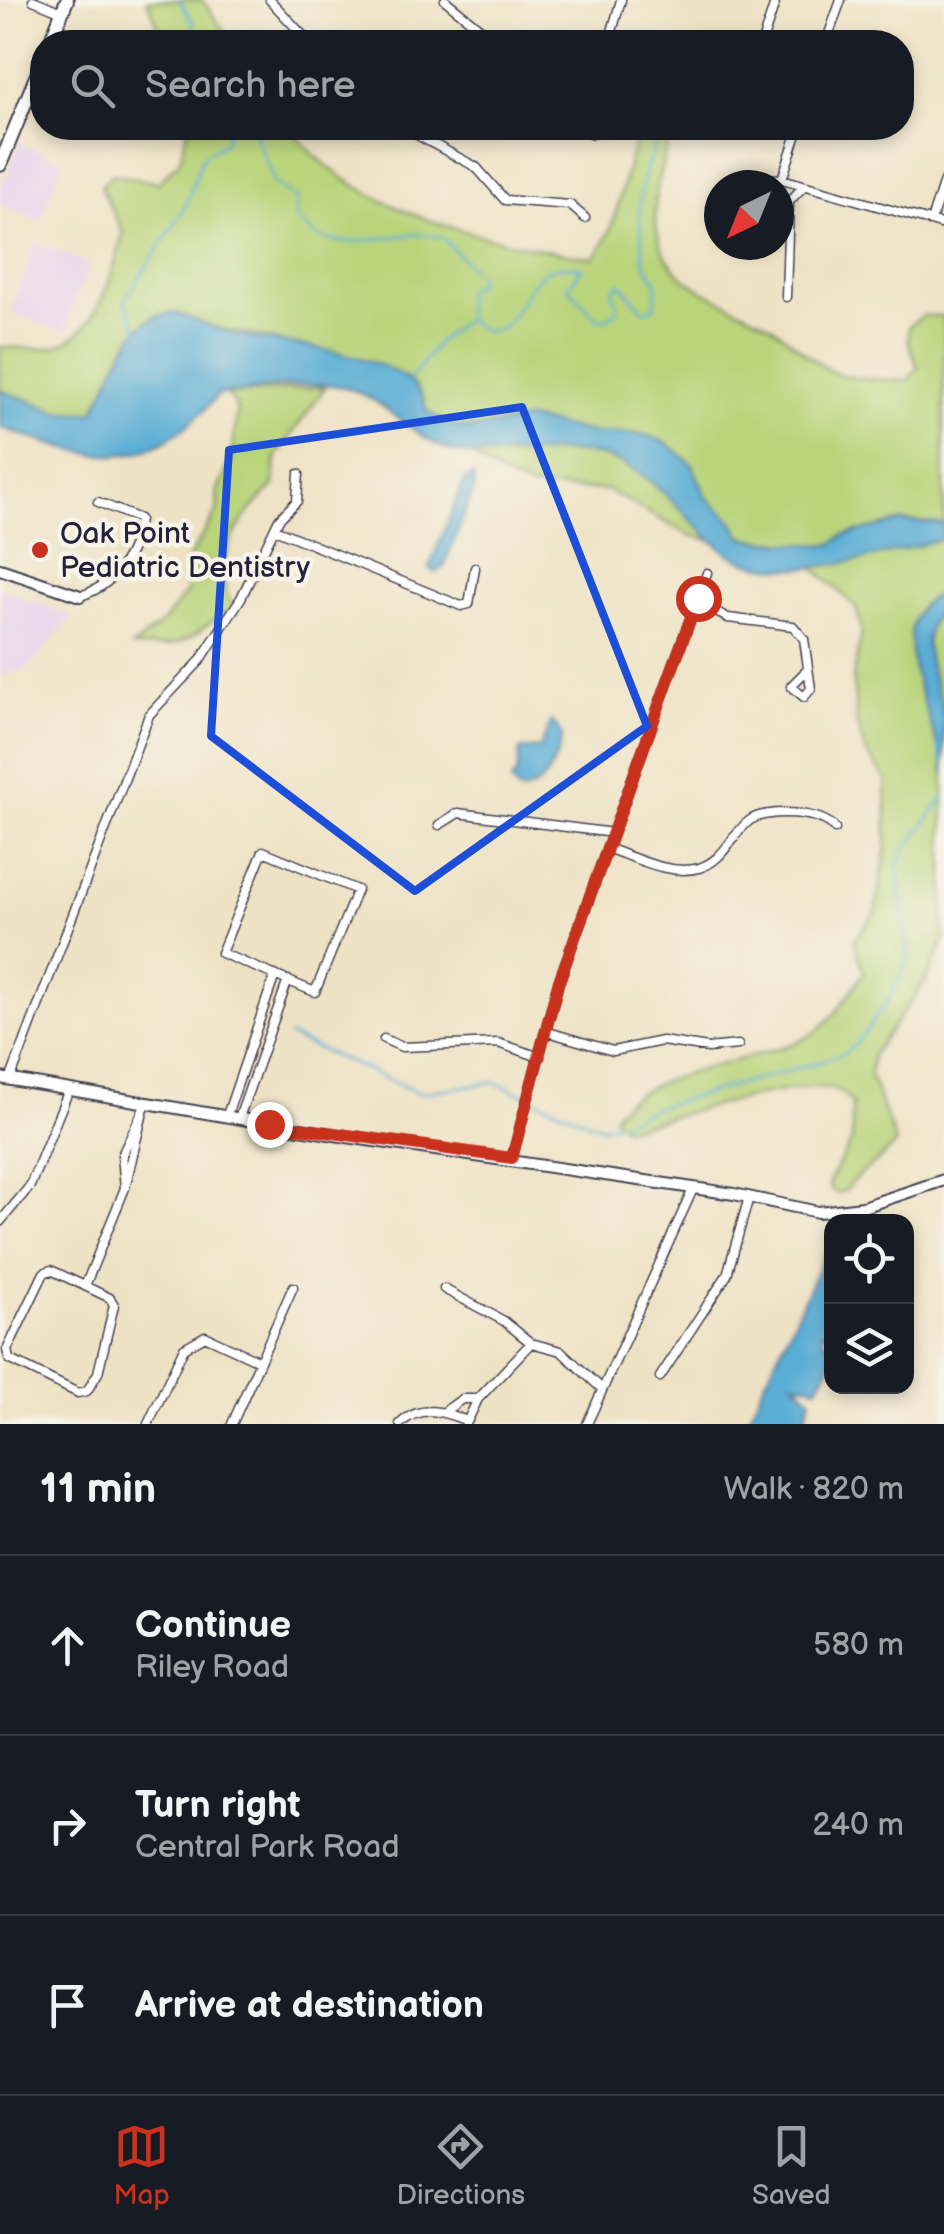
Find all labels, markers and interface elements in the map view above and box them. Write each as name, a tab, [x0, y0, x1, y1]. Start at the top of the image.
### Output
search box	[30, 30, 914, 140]
icon: search	[65, 58, 120, 113]
text: Search here	[145, 63, 356, 108]
north arrow	[704, 170, 794, 260]
place label: Oak Point Pediatric Dentistry	[60, 516, 311, 586]
marker: Oak Point Pediatric Dentistry	[29, 539, 51, 561]
route start	[676, 576, 722, 622]
route end	[247, 1102, 293, 1148]
map controls	[824, 1214, 914, 1394]
button: locate	[824, 1214, 914, 1304]
button: layers	[824, 1304, 914, 1394]
text: 11 min	[40, 1464, 156, 1515]
text: Walk · 820 m	[723, 1470, 904, 1509]
text: Continue	[135, 1603, 291, 1648]
icon: ahead	[40, 1618, 95, 1673]
text: 580 m	[813, 1626, 904, 1665]
text: Riley Road	[135, 1648, 289, 1687]
text: Turn right	[135, 1783, 300, 1828]
icon: right	[40, 1798, 95, 1853]
text: 240 m	[812, 1806, 904, 1845]
text: Central Park Road	[135, 1828, 400, 1867]
icon: arrive	[40, 1978, 95, 2033]
text: Arrive at destination	[135, 1983, 484, 2028]
tab: Map	[113, 2119, 170, 2212]
tab: Directions	[396, 2119, 525, 2212]
tab: Saved	[752, 2119, 831, 2212]

